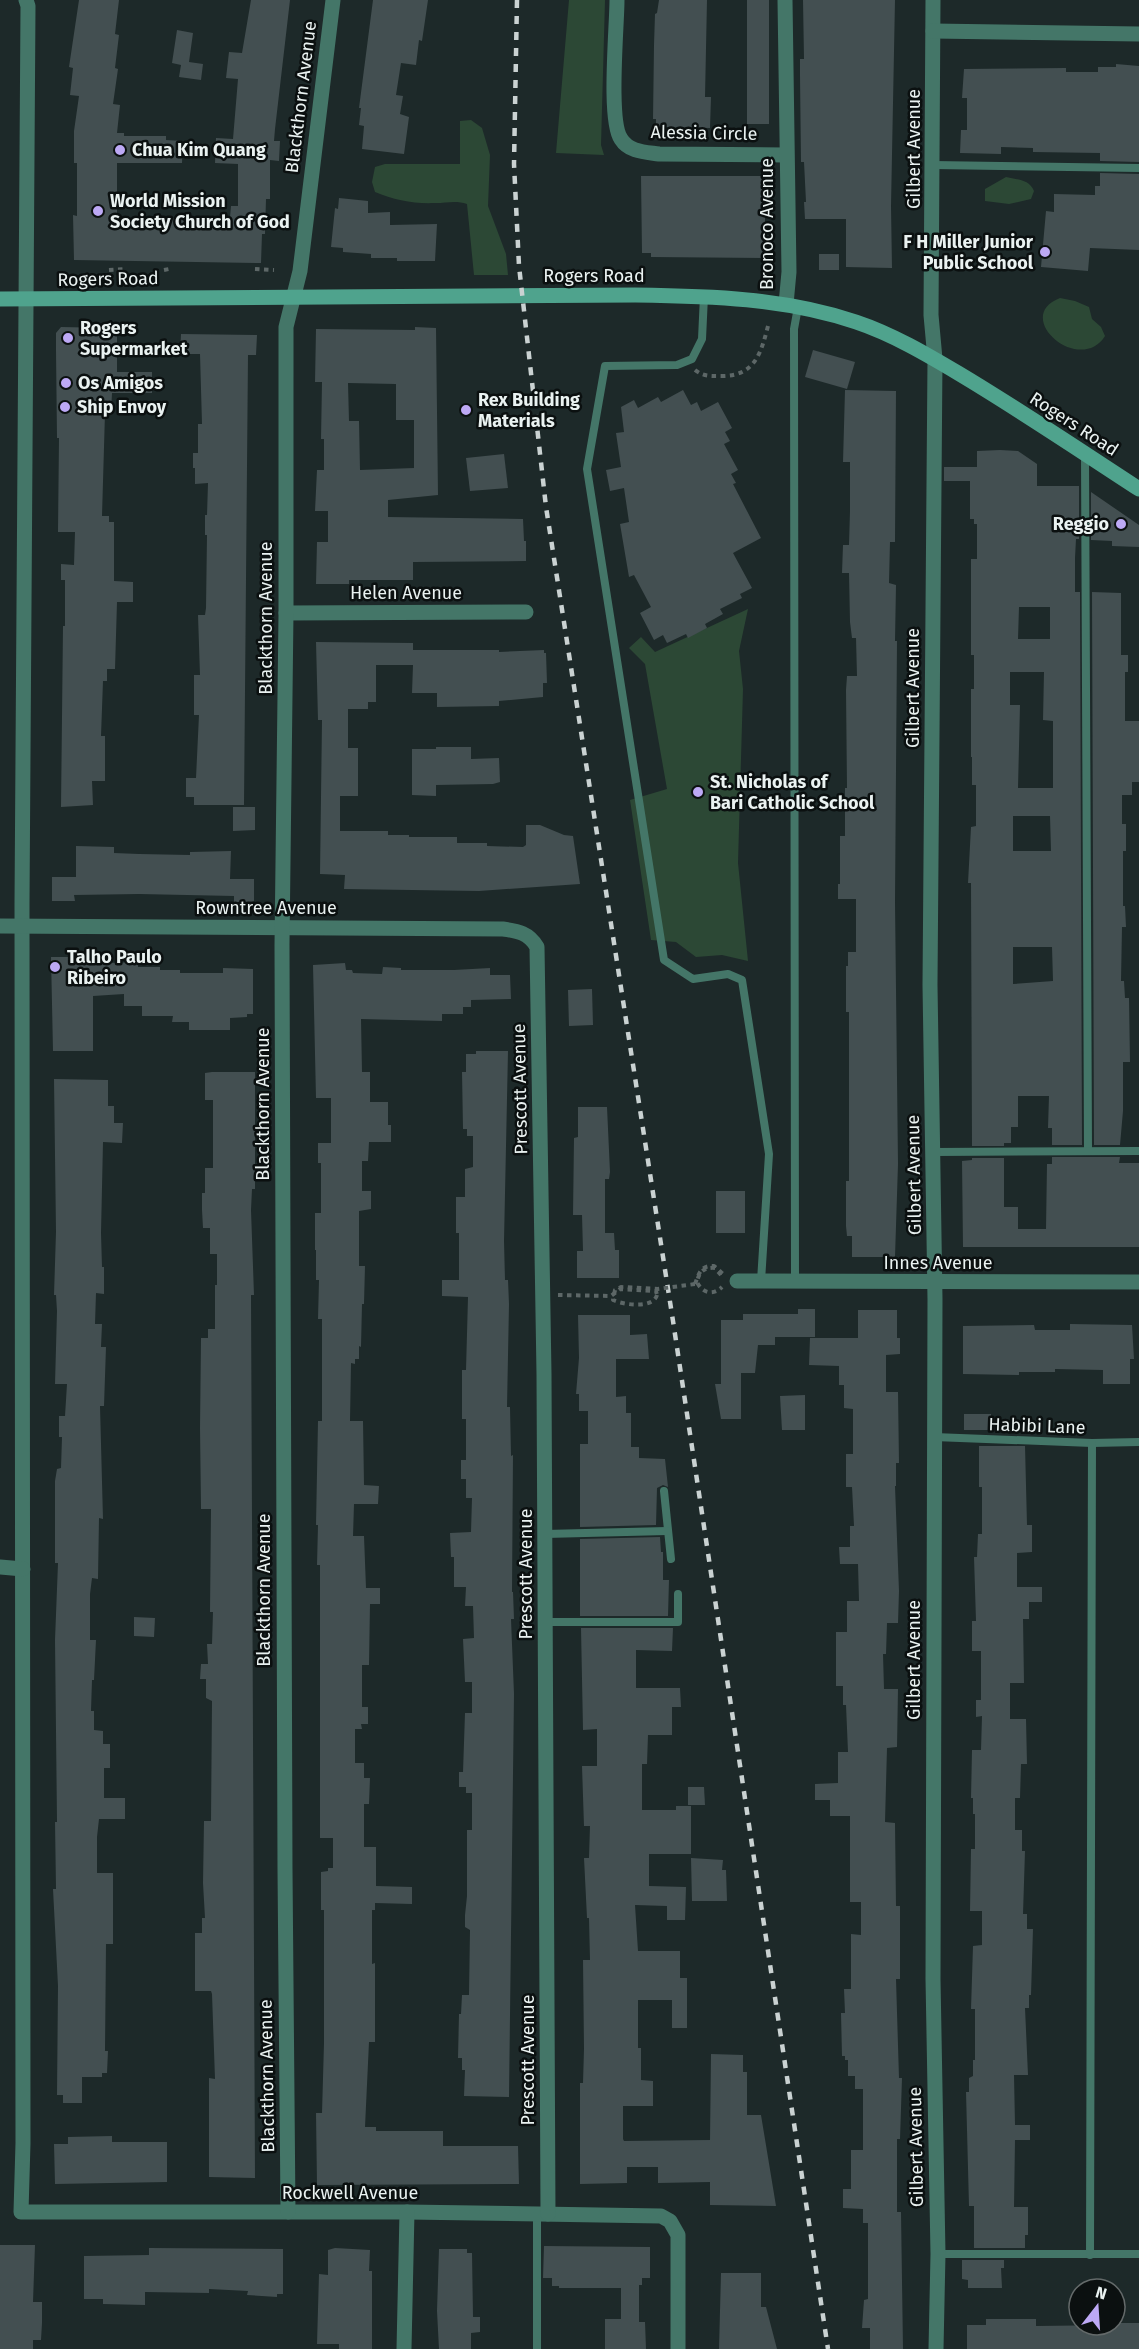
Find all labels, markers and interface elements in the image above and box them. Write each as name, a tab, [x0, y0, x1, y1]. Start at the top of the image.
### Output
street label: Blackthorn Avenue	[281, 20, 321, 174]
street label: Gilbert Avenue	[903, 89, 925, 209]
street label: Alessia Circle	[650, 121, 758, 145]
place label: Chua Kim Quang	[132, 139, 266, 161]
marker: Chua Kim Quang	[113, 143, 127, 157]
street label: Bronoco Avenue	[756, 158, 778, 290]
place label: World Mission Society Church of God	[110, 190, 290, 233]
marker: World Mission Society Church of God	[91, 204, 105, 218]
place label: F H Miller Junior Public School	[903, 231, 1034, 274]
marker: F H Miller Junior Public School	[1038, 245, 1052, 259]
street label: Rogers Road	[543, 265, 645, 287]
street label: Rogers Road	[57, 267, 159, 291]
place label: Rogers Supermarket	[80, 317, 188, 360]
marker: Rogers Supermarket	[61, 331, 75, 345]
place label: Os Amigos	[78, 372, 163, 394]
marker: Os Amigos	[59, 376, 73, 390]
street label: Rogers Road	[1025, 387, 1123, 461]
place label: Rex Building Materials	[478, 389, 580, 432]
place label: Ship Envoy	[77, 396, 167, 418]
marker: Ship Envoy	[58, 400, 72, 414]
marker: Rex Building Materials	[459, 403, 473, 417]
place label: Reggio	[1053, 513, 1109, 535]
marker: Reggio	[1114, 517, 1128, 531]
street label: Blackthorn Avenue	[255, 541, 277, 695]
street label: Helen Avenue	[350, 582, 462, 604]
street label: Gilbert Avenue	[902, 628, 924, 748]
place label: St. Nicholas of Bari Catholic School	[710, 771, 875, 814]
marker: St. Nicholas of Bari Catholic School	[691, 785, 705, 799]
street label: Rowntree Avenue	[195, 897, 337, 919]
place label: Talho Paulo Ribeiro	[67, 946, 162, 989]
marker: Talho Paulo Ribeiro	[48, 960, 62, 974]
street label: Prescott Avenue	[508, 1023, 532, 1155]
street label: Blackthorn Avenue	[252, 1027, 274, 1181]
street label: Gilbert Avenue	[902, 1115, 926, 1235]
street label: Innes Avenue	[883, 1252, 993, 1274]
street label: Habibi Lane	[988, 1413, 1086, 1439]
street label: Prescott Avenue	[515, 1509, 537, 1640]
street label: Blackthorn Avenue	[253, 1513, 275, 1667]
street label: Gilbert Avenue	[903, 1600, 925, 1720]
street label: Prescott Avenue	[517, 1995, 539, 2126]
street label: Blackthorn Avenue	[255, 1999, 279, 2153]
street label: Gilbert Avenue	[904, 2087, 928, 2207]
street label: Rockwell Avenue	[282, 2182, 418, 2204]
north arrow	[1067, 2277, 1127, 2337]
text: N	[1093, 2282, 1109, 2304]

